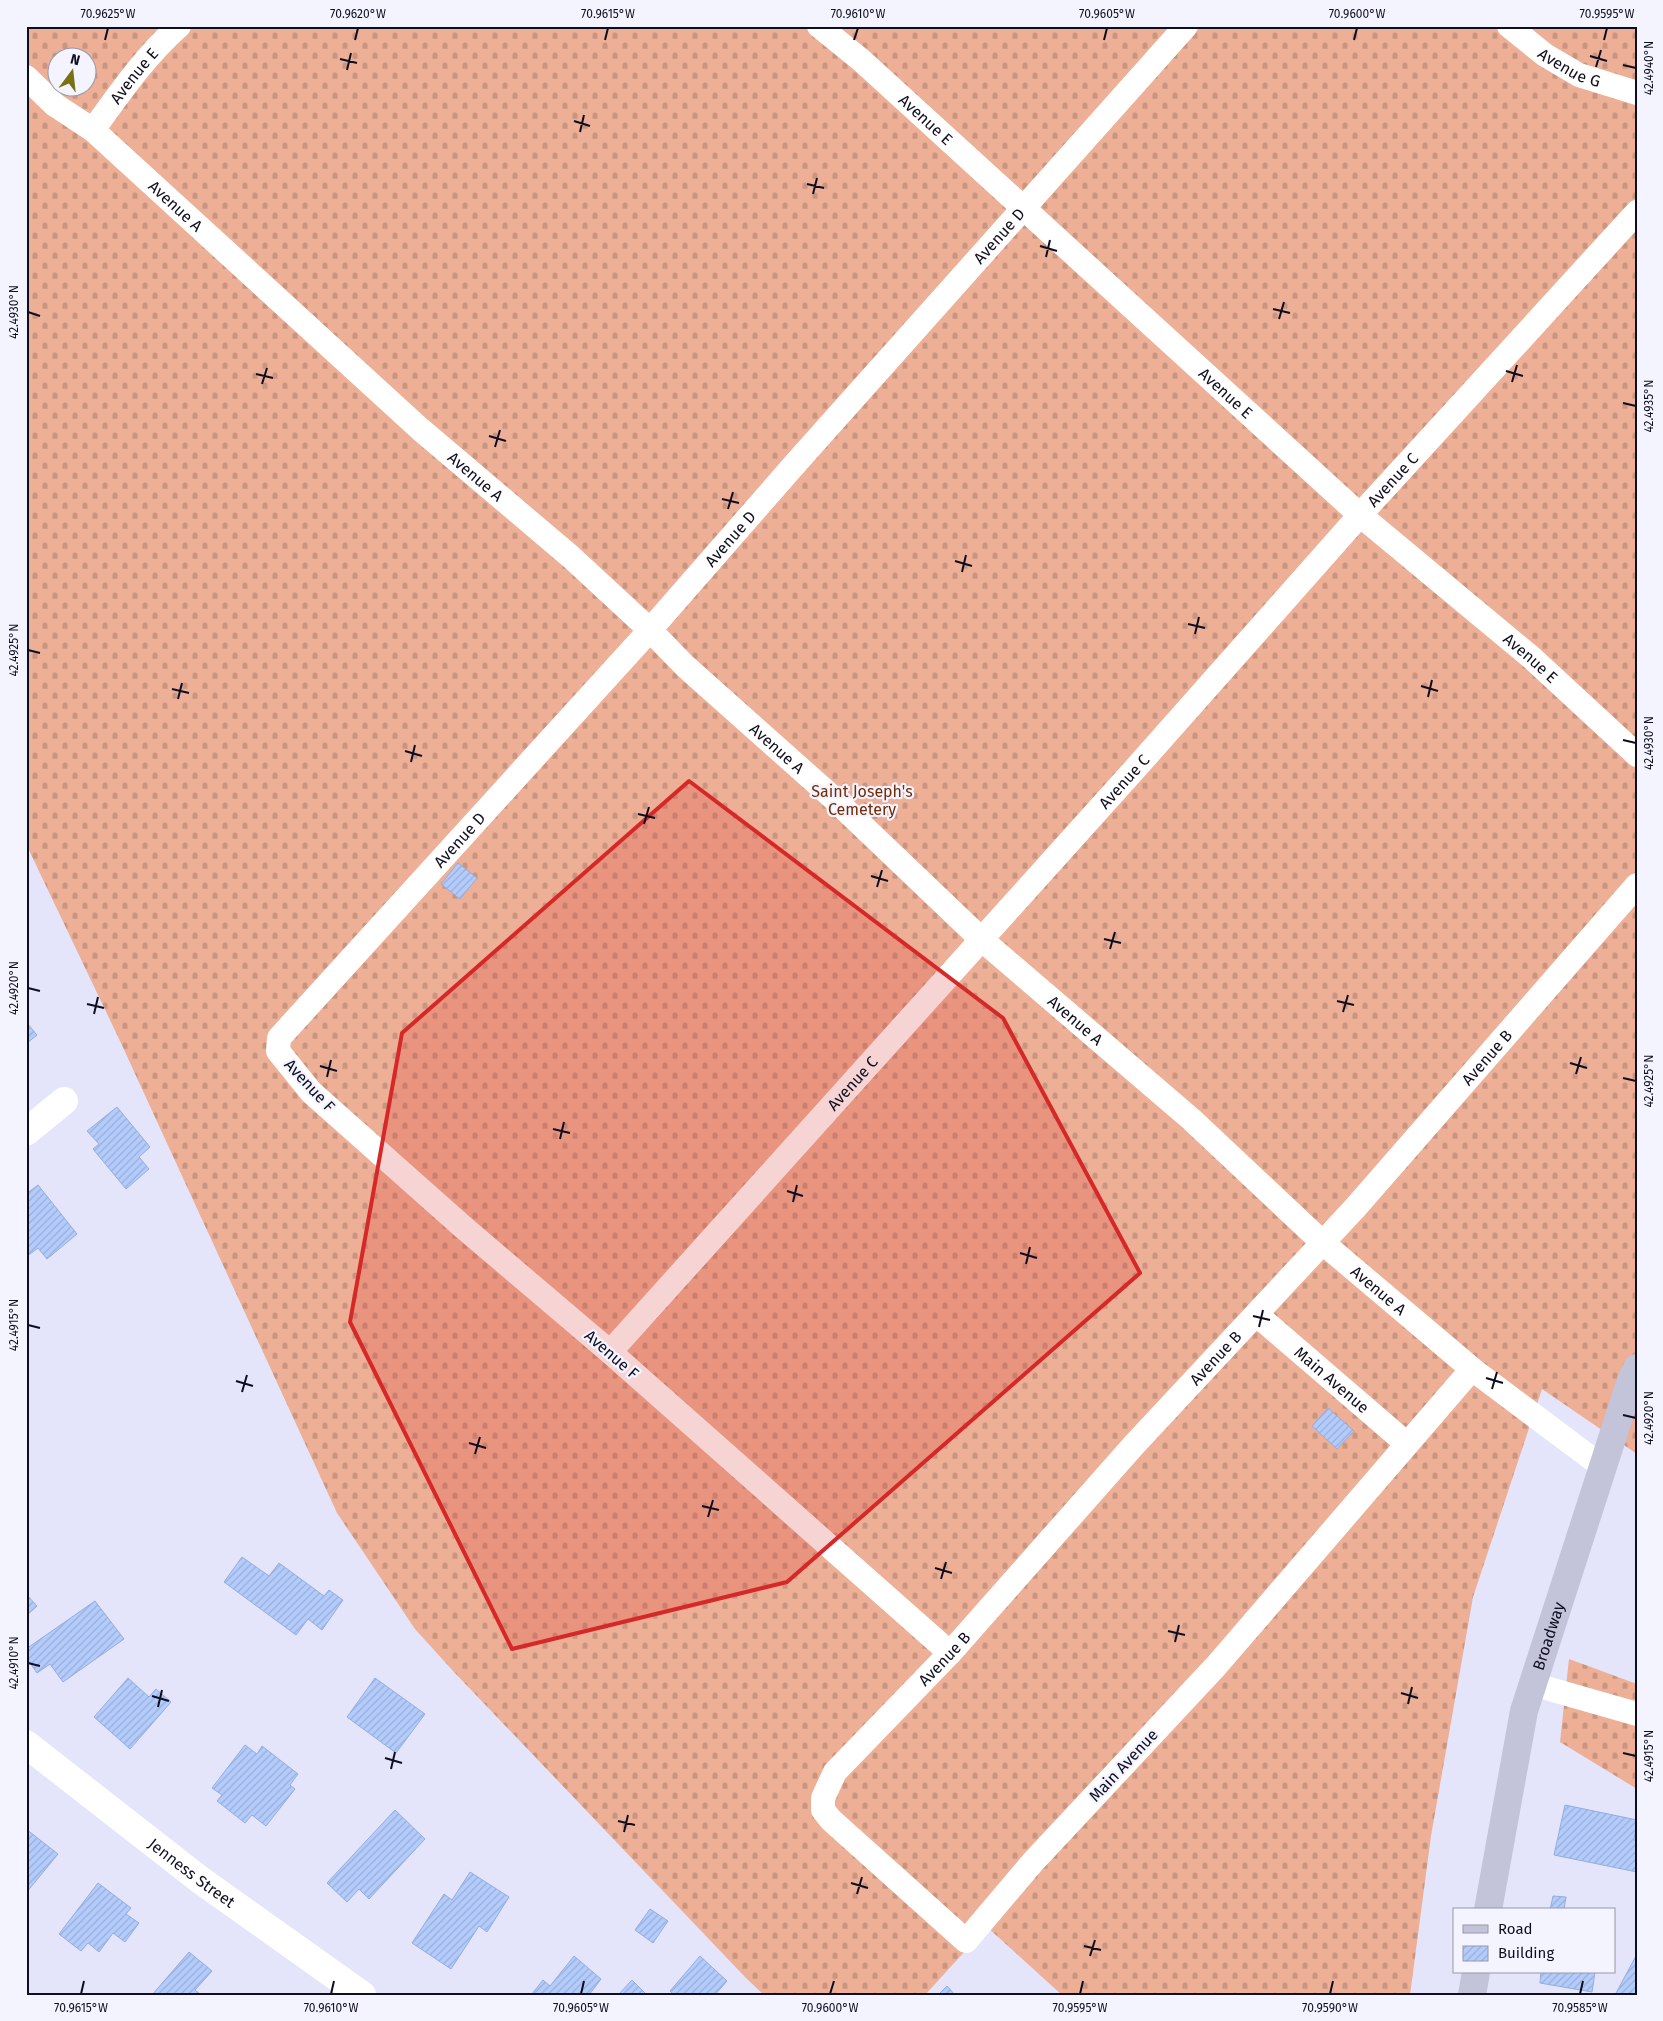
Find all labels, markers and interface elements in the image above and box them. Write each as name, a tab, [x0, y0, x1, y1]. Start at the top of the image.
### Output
text: 70.9625°W	[80, 7, 136, 21]
text: 70.9620°W	[330, 7, 386, 21]
text: 70.9615°W	[581, 7, 635, 21]
text: 70.9610°W	[831, 7, 885, 21]
text: 70.9605°W	[1079, 7, 1135, 21]
text: 70.9600°W	[1329, 7, 1385, 21]
text: 70.9595°W	[1580, 7, 1635, 21]
text: 42.4940°N	[1642, 41, 1656, 95]
street label: Avenue E	[106, 44, 162, 108]
street label: Avenue G	[1534, 44, 1603, 91]
north arrow	[48, 48, 98, 98]
text: N	[69, 51, 82, 69]
street label: Avenue E	[895, 90, 956, 149]
street label: Avenue A	[144, 177, 207, 236]
street label: Avenue D	[970, 204, 1029, 268]
text: 42.4930°N	[7, 285, 21, 339]
street label: Avenue E	[1195, 364, 1256, 422]
text: 42.4935°N	[1642, 379, 1656, 433]
street label: Avenue A	[444, 448, 508, 506]
street label: Avenue C	[1363, 449, 1422, 511]
street label: Avenue D	[701, 507, 760, 571]
text: 42.4925°N	[7, 623, 21, 677]
street label: Avenue E	[1499, 629, 1562, 687]
text: 42.4930°N	[1642, 716, 1656, 770]
street label: Avenue A	[746, 719, 809, 778]
street label: Avenue C	[1095, 750, 1153, 813]
park label: Saint Joseph's Cemetery	[811, 782, 913, 819]
street label: Avenue D	[430, 809, 489, 872]
text: 42.4920°N	[7, 961, 21, 1015]
street label: Avenue A	[1044, 992, 1107, 1050]
street label: Avenue B	[1458, 1026, 1516, 1089]
street label: Avenue C	[823, 1052, 882, 1114]
text: 42.4925°N	[1642, 1054, 1656, 1108]
street label: Avenue F	[280, 1055, 339, 1116]
street label: Avenue A	[1347, 1262, 1411, 1320]
text: 42.4915°N	[7, 1299, 21, 1351]
street label: Avenue F	[581, 1326, 643, 1383]
street label: Avenue B	[1186, 1327, 1246, 1389]
street label: Main Avenue	[1290, 1343, 1373, 1417]
text: 42.4920°N	[1642, 1391, 1656, 1445]
street label: Broadway	[1529, 1600, 1569, 1673]
street label: Avenue B	[915, 1628, 975, 1690]
text: 42.4910°N	[7, 1636, 21, 1690]
street label: Main Avenue	[1085, 1725, 1162, 1806]
text: 42.4915°N	[1642, 1730, 1656, 1782]
street label: Jenness Street	[145, 1834, 239, 1912]
legend	[1453, 1908, 1616, 1974]
text: Road	[1498, 1920, 1533, 1938]
text: Building	[1498, 1944, 1554, 1962]
text: 70.9615°W	[54, 2001, 108, 2015]
text: 70.9610°W	[304, 2001, 358, 2015]
text: 70.9605°W	[553, 2001, 609, 2015]
text: 70.9600°W	[802, 2001, 858, 2015]
text: 70.9595°W	[1053, 2001, 1108, 2015]
text: 70.9590°W	[1302, 2001, 1358, 2015]
text: 70.9585°W	[1552, 2001, 1608, 2015]

